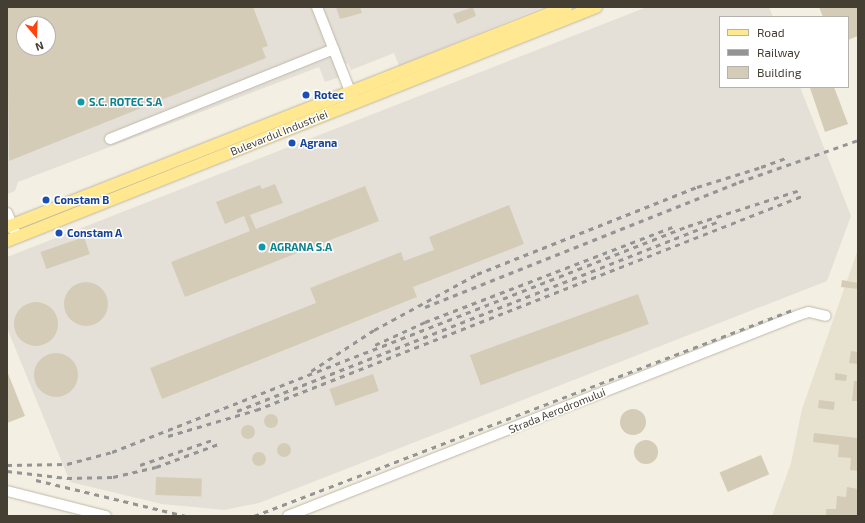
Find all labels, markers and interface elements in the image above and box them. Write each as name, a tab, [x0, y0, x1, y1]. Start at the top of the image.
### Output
north arrow	[16, 16, 56, 56]
legend	[719, 16, 849, 88]
text: Road	[757, 25, 785, 39]
text: N	[34, 39, 46, 54]
text: Railway	[757, 45, 800, 59]
text: Building	[757, 65, 801, 79]
place label: Rotec	[314, 88, 344, 102]
marker: Rotec	[301, 90, 311, 100]
place label: S.C. ROTEC S.A	[89, 95, 162, 109]
marker: S.C. ROTEC S.A	[76, 97, 86, 107]
street label: Bulevardul Industriei	[228, 107, 330, 159]
place label: Agrana	[300, 136, 337, 150]
marker: Agrana	[287, 138, 297, 148]
place label: Constam B	[54, 193, 109, 207]
marker: Constam B	[41, 195, 51, 205]
place label: Constam A	[67, 226, 122, 240]
marker: Constam A	[54, 228, 64, 238]
place label: AGRANA S.A	[270, 240, 332, 254]
marker: AGRANA S.A	[257, 242, 267, 252]
street label: Strada Aerodromului	[506, 385, 608, 437]

